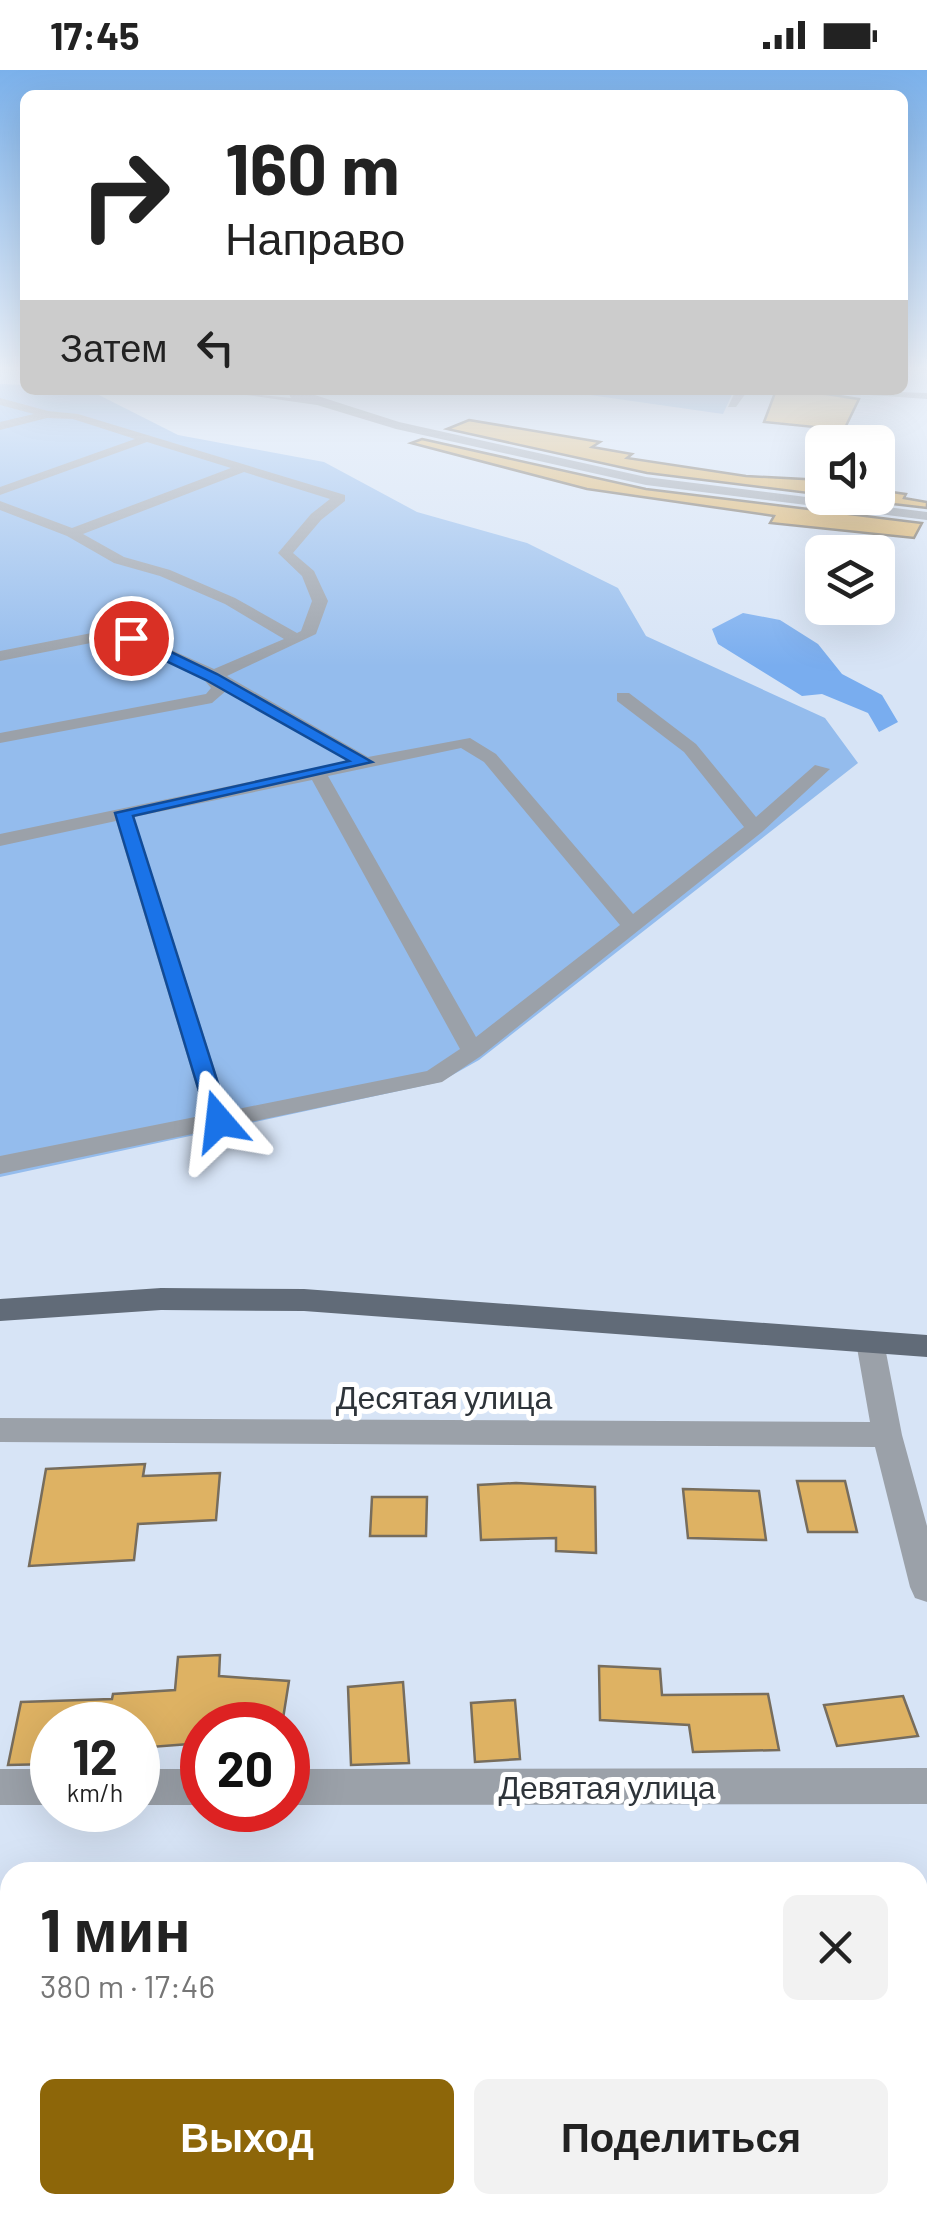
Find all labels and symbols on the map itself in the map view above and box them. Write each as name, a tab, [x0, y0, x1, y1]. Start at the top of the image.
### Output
pin	[89, 596, 174, 681]
position arrow	[167, 1069, 271, 1173]
street label: Десятая улица	[336, 1377, 552, 1416]
speed limit sign: 20	[180, 1702, 310, 1832]
street label: Девятая улица	[498, 1767, 716, 1806]

